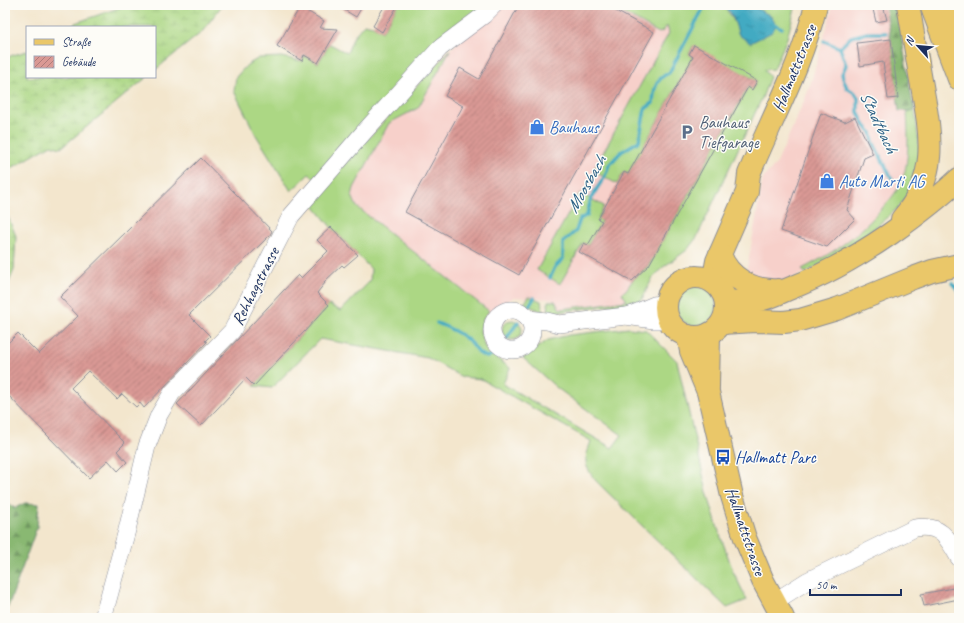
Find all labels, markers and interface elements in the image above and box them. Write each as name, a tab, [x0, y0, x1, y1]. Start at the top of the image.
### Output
street label: Hallmattstrasse	[767, 20, 822, 115]
legend	[26, 26, 156, 78]
north arrow	[898, 26, 938, 66]
text: N	[901, 33, 918, 48]
text: Straße	[62, 34, 91, 50]
text: Gebäude	[62, 54, 96, 70]
water label: Stadtbach	[855, 88, 904, 158]
place label: Bauhaus Tiefgarage	[699, 112, 760, 153]
place label: Bauhaus	[549, 117, 600, 138]
shop icon: Bauhaus	[528, 118, 546, 136]
parking icon: Bauhaus Tiefgarage	[678, 123, 696, 141]
water label: Moosbach	[561, 150, 612, 216]
place label: Auto Marti AG	[839, 171, 926, 192]
shop icon: Auto Marti AG	[818, 172, 836, 190]
street label: Rehhagstrasse	[227, 242, 285, 329]
place label: Hallmatt Parc	[735, 447, 817, 468]
bus stop icon: Hallmatt Parc	[714, 448, 732, 466]
street label: Hallmattstrasse	[721, 484, 771, 579]
scale bar	[810, 571, 901, 597]
text: 50 m	[816, 577, 838, 593]

